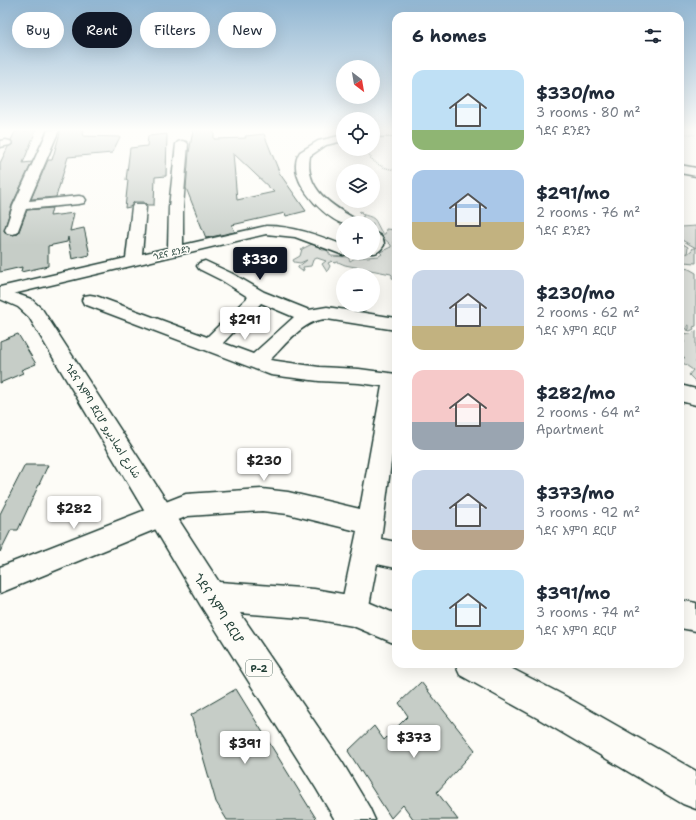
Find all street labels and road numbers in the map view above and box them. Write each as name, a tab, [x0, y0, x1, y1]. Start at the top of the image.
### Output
street label: ጎደና ደንደን	[152, 243, 192, 263]
street label: ጎደና እምባ ደርሆ شارع امباديرو	[60, 361, 144, 482]
street label: ጎደና እምባ ደርሆ	[190, 570, 248, 647]
road number: P-2	[246, 660, 272, 676]

